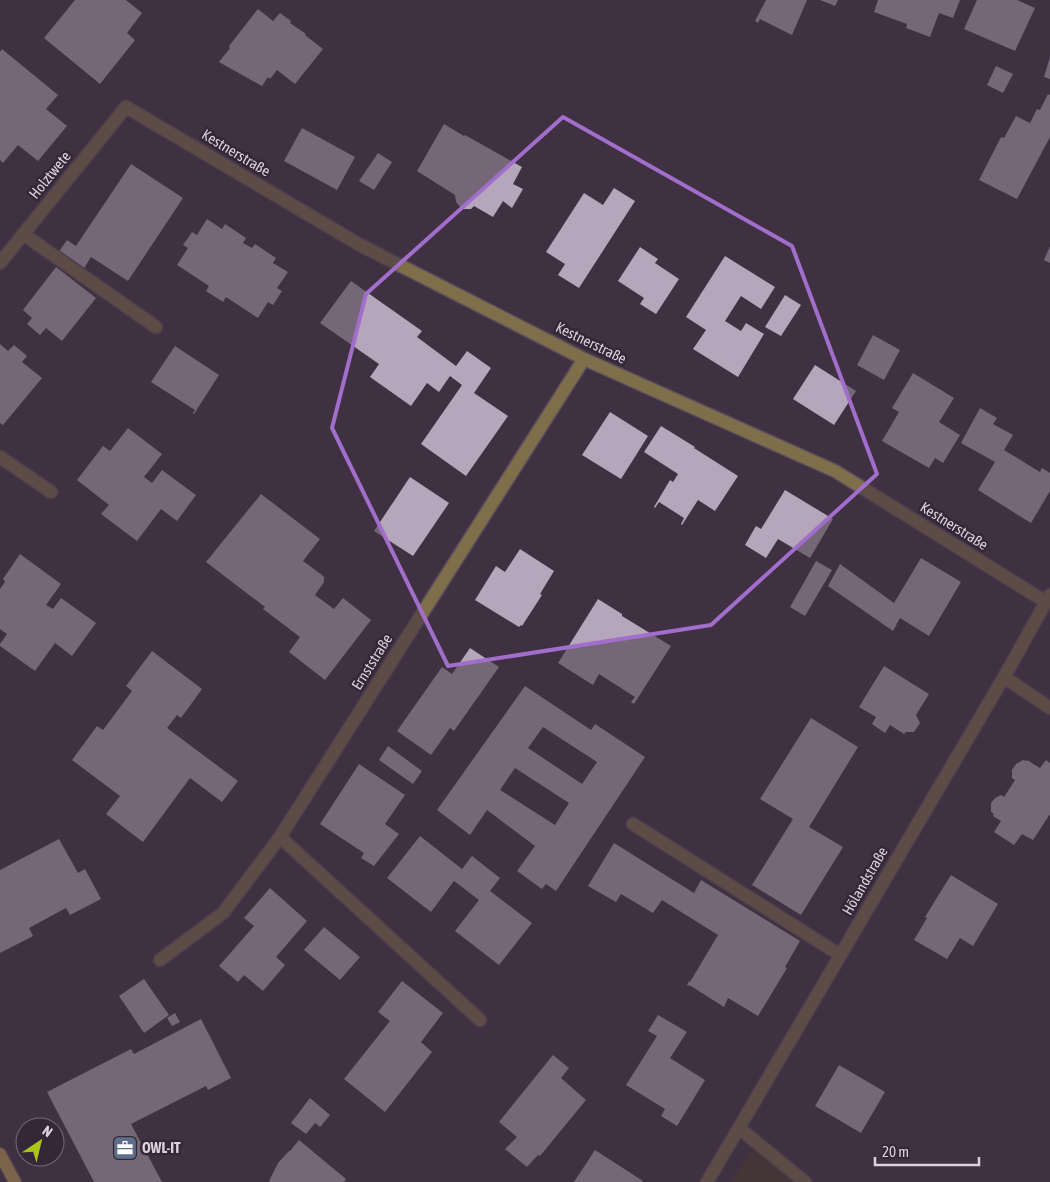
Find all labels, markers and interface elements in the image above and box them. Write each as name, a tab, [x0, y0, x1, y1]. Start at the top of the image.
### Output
street label: Kestnerstraße	[199, 126, 274, 180]
street label: Holztwete	[25, 147, 74, 202]
street label: Kestnerstraße	[553, 318, 630, 367]
street label: Kestnerstraße	[917, 498, 991, 553]
street label: Ernststraße	[348, 631, 395, 693]
street label: Hölandstraße	[838, 844, 891, 918]
north arrow	[15, 1117, 65, 1167]
text: N	[39, 1122, 55, 1140]
scale bar	[875, 1134, 979, 1166]
office icon: OWL-IT	[112, 1135, 138, 1161]
place label: OWL-IT	[142, 1139, 181, 1156]
text: 20 m	[882, 1143, 909, 1160]

